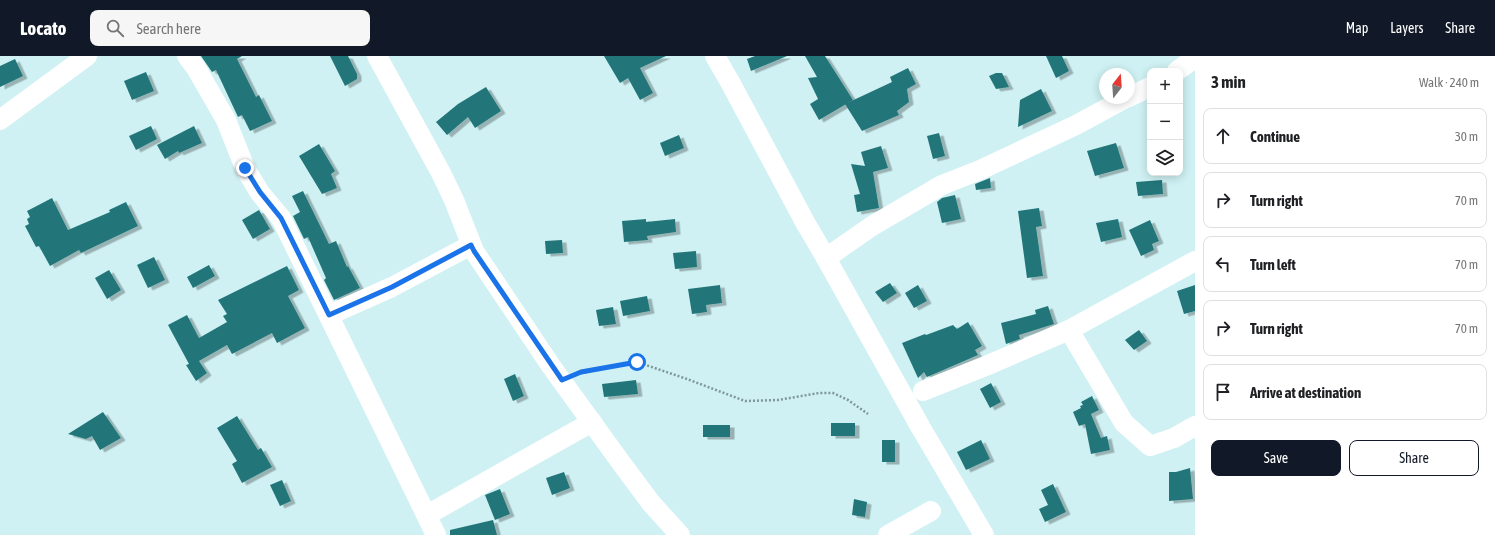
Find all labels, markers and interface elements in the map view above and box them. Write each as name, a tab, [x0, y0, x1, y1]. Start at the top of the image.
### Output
search box	[90, 10, 370, 46]
text: Locato	[20, 17, 66, 39]
icon: search	[104, 17, 126, 39]
text: Search here	[136, 20, 201, 37]
text: Map	[1346, 20, 1368, 36]
text: Layers	[1390, 20, 1423, 36]
text: Share	[1445, 20, 1475, 36]
north arrow	[1099, 68, 1135, 104]
map controls	[1147, 68, 1183, 176]
button: +	[1147, 68, 1183, 104]
text: 3 min	[1211, 72, 1246, 92]
text: Walk · 240 m	[1419, 75, 1479, 90]
button: −	[1147, 104, 1183, 140]
icon: ahead	[1212, 125, 1234, 147]
text: Continue	[1250, 128, 1300, 145]
text: 30 m	[1455, 129, 1478, 144]
button: layers	[1147, 140, 1183, 176]
route end	[236, 159, 254, 177]
icon: right	[1212, 189, 1234, 211]
text: Turn right	[1250, 192, 1303, 209]
text: 70 m	[1455, 193, 1478, 208]
icon: left	[1212, 253, 1234, 275]
text: Turn left	[1250, 256, 1296, 273]
text: 70 m	[1455, 257, 1478, 272]
icon: right	[1212, 317, 1234, 339]
text: Turn right	[1250, 320, 1303, 337]
text: 70 m	[1455, 321, 1478, 336]
route start	[628, 353, 646, 371]
icon: arrive	[1212, 381, 1234, 403]
text: Arrive at destination	[1250, 384, 1361, 401]
button: Save	[1211, 440, 1341, 476]
button: Share	[1349, 440, 1479, 476]

